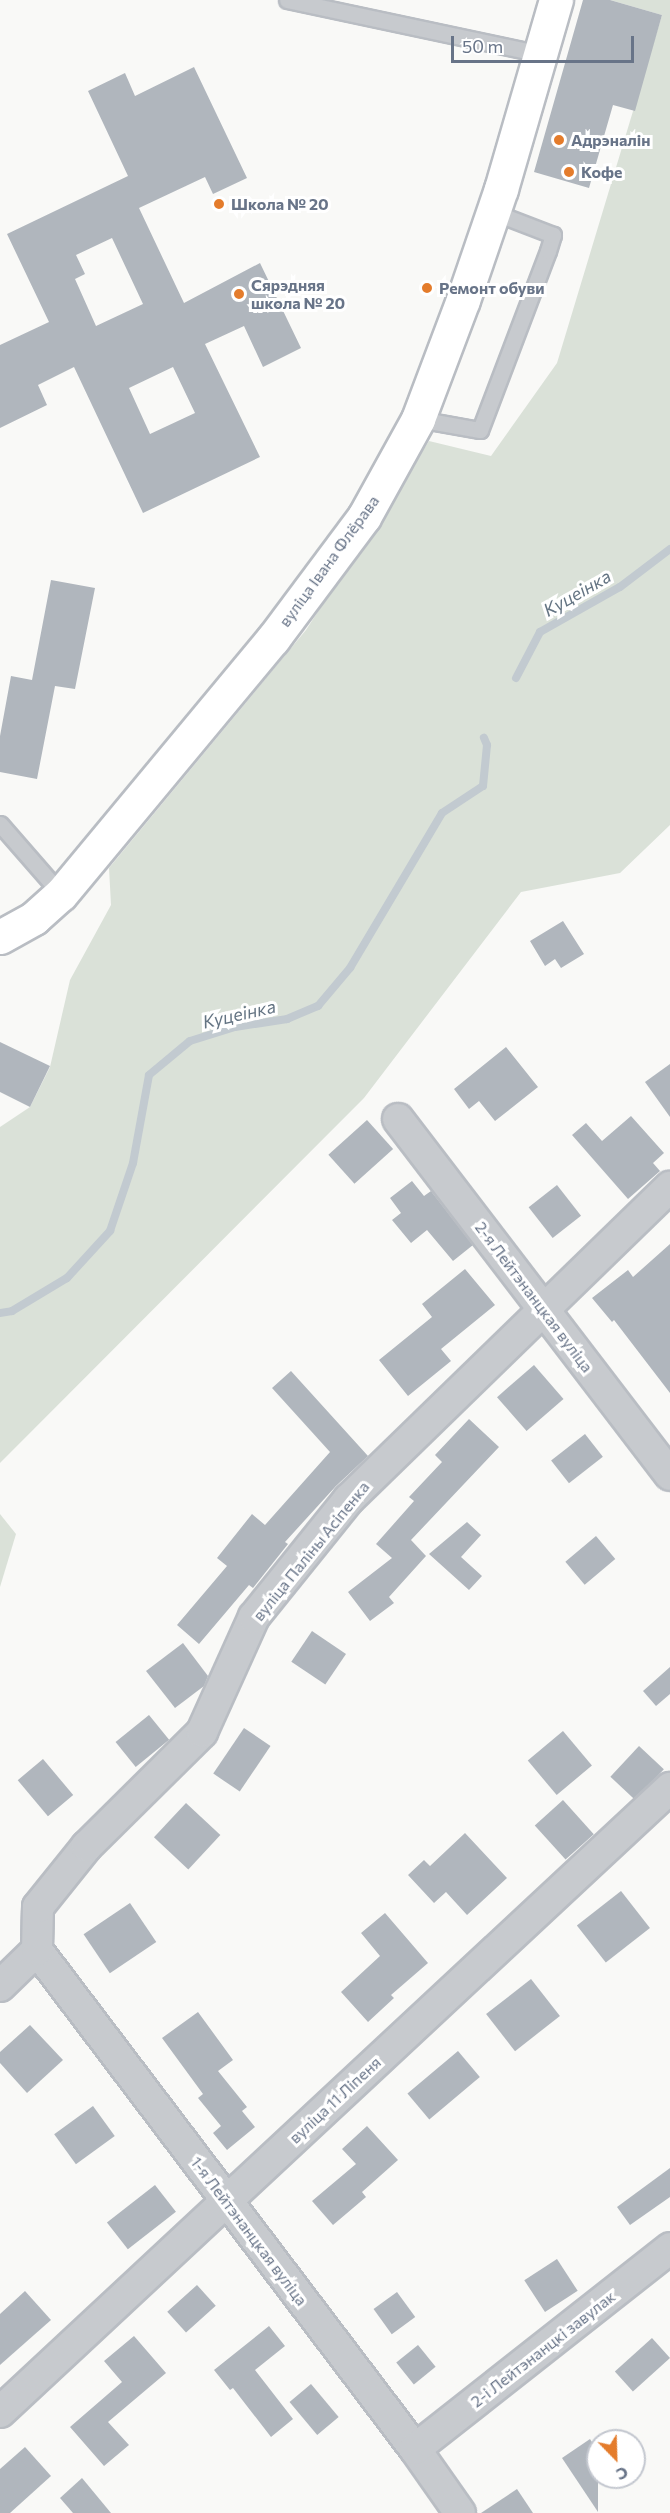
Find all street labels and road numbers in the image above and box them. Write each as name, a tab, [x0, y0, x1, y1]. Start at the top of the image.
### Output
street label: вуліца Івана Флёрава	[275, 492, 383, 630]
street label: 2-я Лейтэнанцкая вуліца	[471, 1218, 597, 1376]
street label: вуліца Паліны Асіпенка	[249, 1477, 373, 1625]
street label: вуліца 11 Ліпеня	[285, 2053, 385, 2147]
street label: 1-я Лейтэнанцкая вуліца	[187, 2153, 311, 2309]
street label: 2-і Лейтэнанцкі завулак	[467, 2287, 619, 2411]

